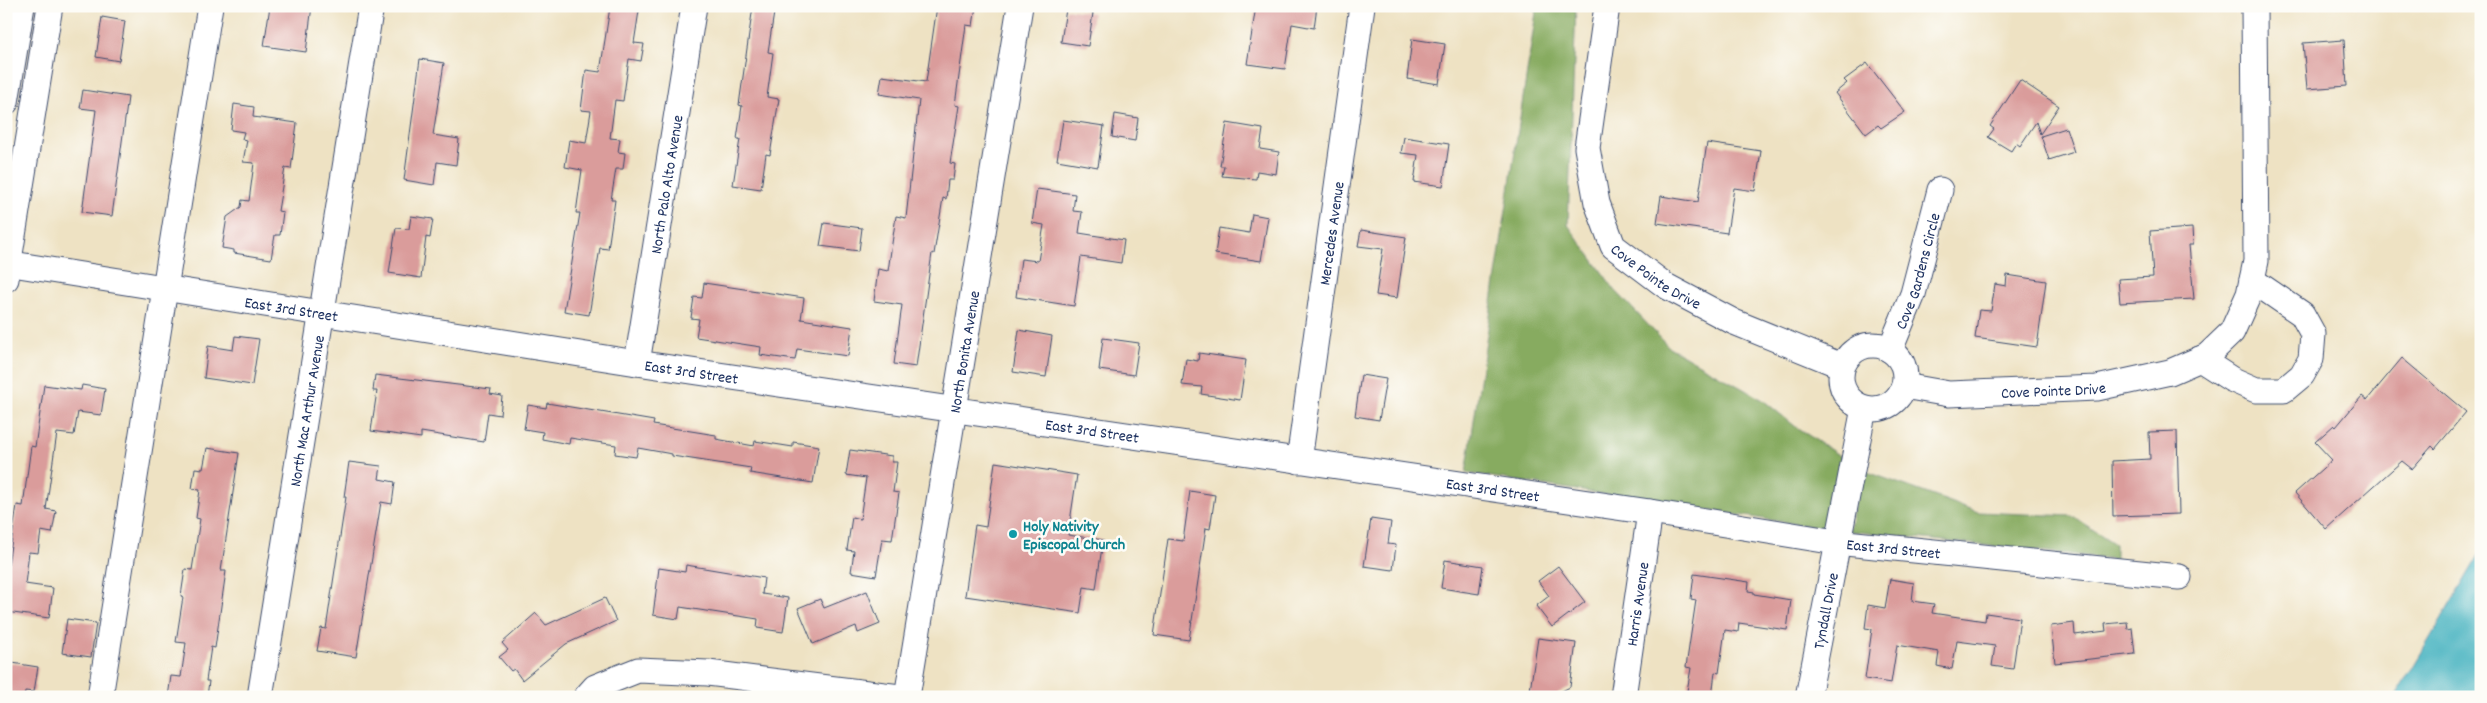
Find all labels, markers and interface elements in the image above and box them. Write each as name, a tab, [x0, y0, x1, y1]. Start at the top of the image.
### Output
street label: North Palo Alto Avenue	[646, 114, 690, 256]
street label: Mercedes Avenue	[1314, 180, 1352, 287]
street label: Cove Gardens Circle	[1891, 211, 1948, 333]
street label: Cove Pointe Drive	[1605, 239, 1704, 317]
street label: North Bonita Avenue	[945, 289, 987, 415]
street label: East 3rd Street	[243, 292, 339, 329]
street label: North Mac Arthur Avenue	[285, 334, 332, 489]
street label: East 3rd Street	[643, 355, 740, 392]
street label: Cove Pointe Drive	[2001, 377, 2108, 406]
street label: East 3rd Street	[1044, 414, 1140, 451]
street label: East 3rd Street	[1444, 473, 1541, 510]
place label: Holy Nativity Episcopal Church	[1023, 516, 1125, 557]
marker: Holy Nativity Episcopal Church	[1007, 528, 1019, 540]
street label: East 3rd Street	[1845, 534, 1941, 567]
street label: Harris Avenue	[1622, 561, 1657, 648]
street label: Tyndall Drive	[1809, 571, 1846, 651]

